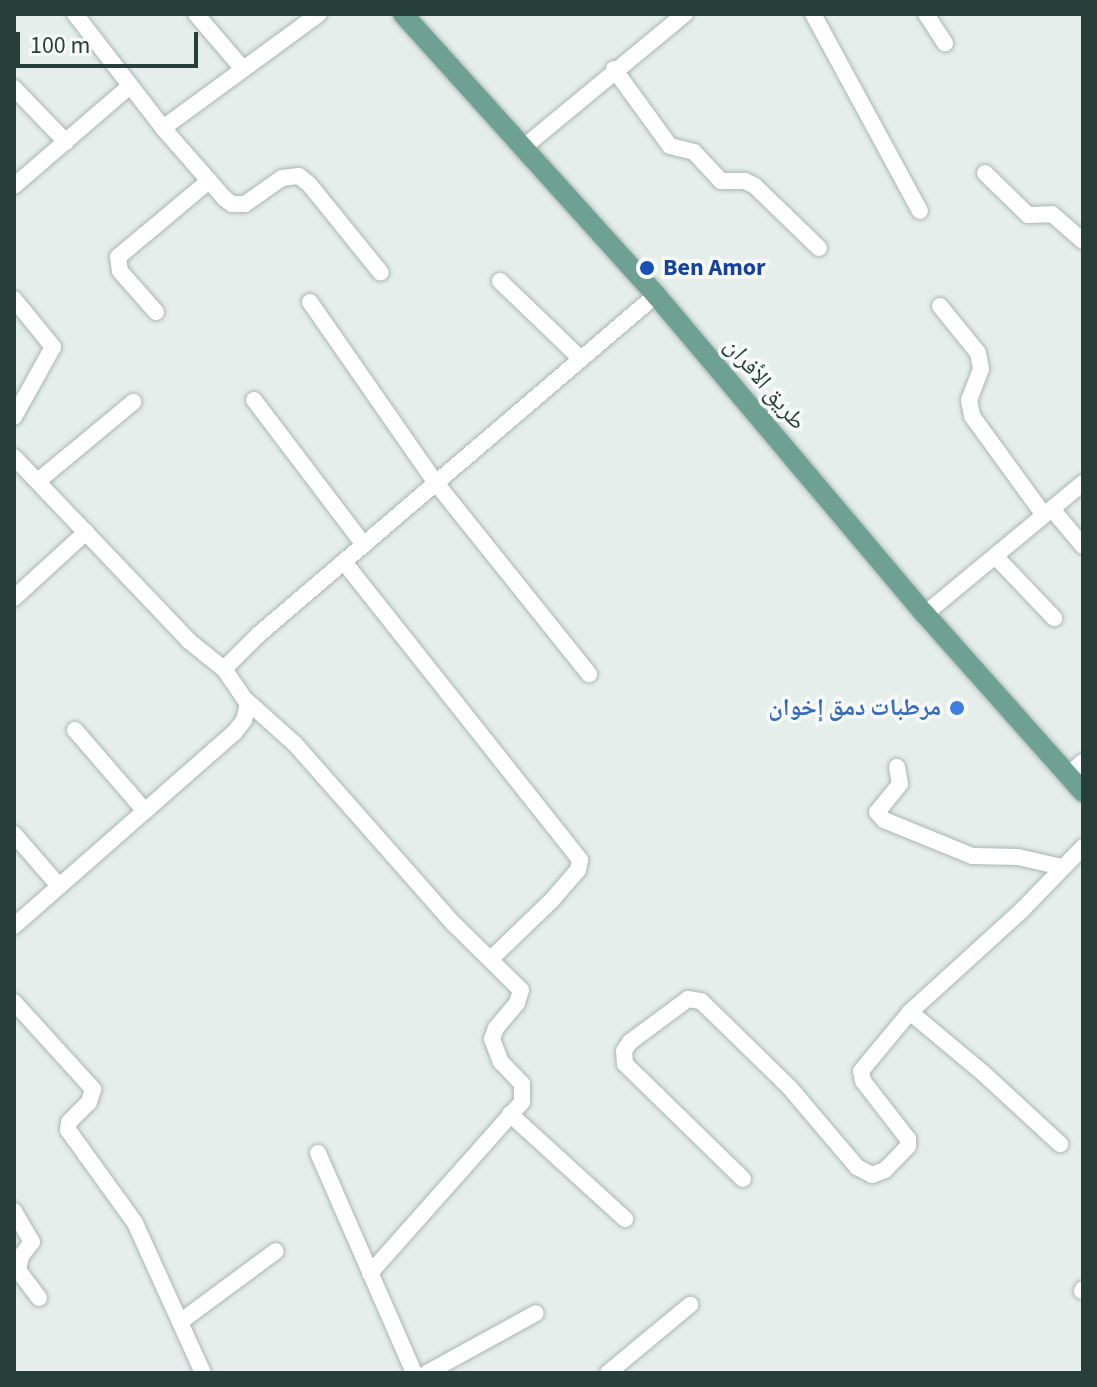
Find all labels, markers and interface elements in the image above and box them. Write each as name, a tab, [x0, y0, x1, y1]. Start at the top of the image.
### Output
scale bar	[20, 16, 202, 66]
text: 100 m	[30, 28, 90, 63]
place label: Ben Amor	[663, 254, 766, 282]
marker: Ben Amor	[638, 259, 656, 277]
street label: طريق الأفران	[718, 332, 812, 436]
place label: مرطبات دمق إخوان	[768, 694, 941, 722]
marker: مرطبات دمق إخوان	[948, 699, 966, 717]

